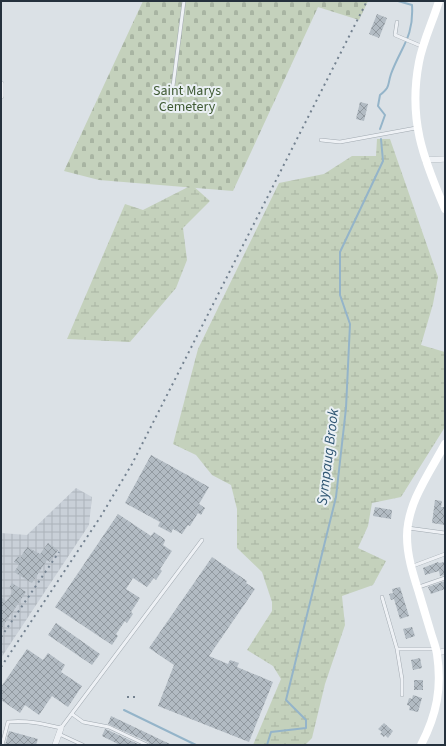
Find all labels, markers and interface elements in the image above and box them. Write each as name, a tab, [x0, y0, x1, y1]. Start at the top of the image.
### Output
park label: Saint Marys Cemetery	[153, 81, 221, 117]
water label: Sympaug Brook	[312, 407, 344, 507]

